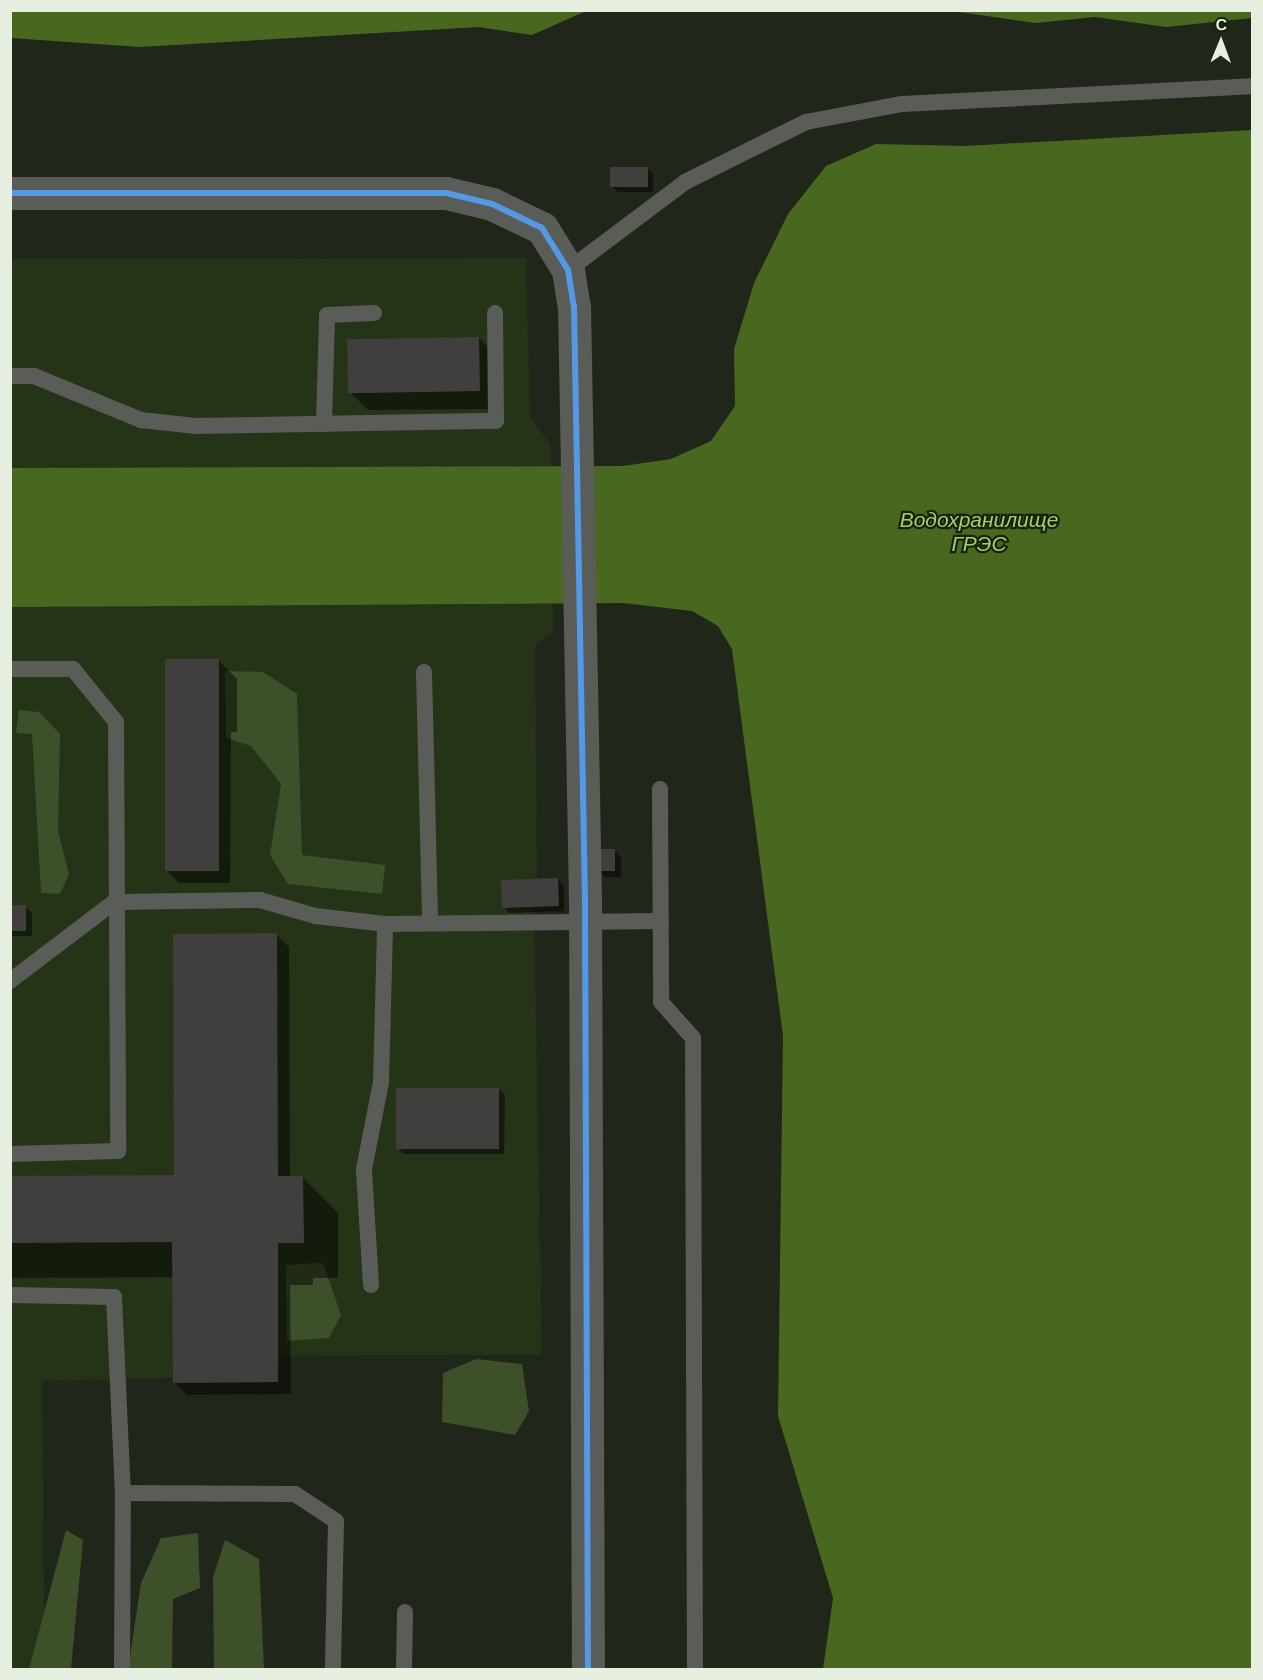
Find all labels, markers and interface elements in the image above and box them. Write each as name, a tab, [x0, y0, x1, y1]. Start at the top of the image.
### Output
north arrow	[1191, 12, 1251, 72]
text: С	[1215, 14, 1227, 33]
water label: Водохранилище ГРЭС	[900, 506, 1058, 556]

